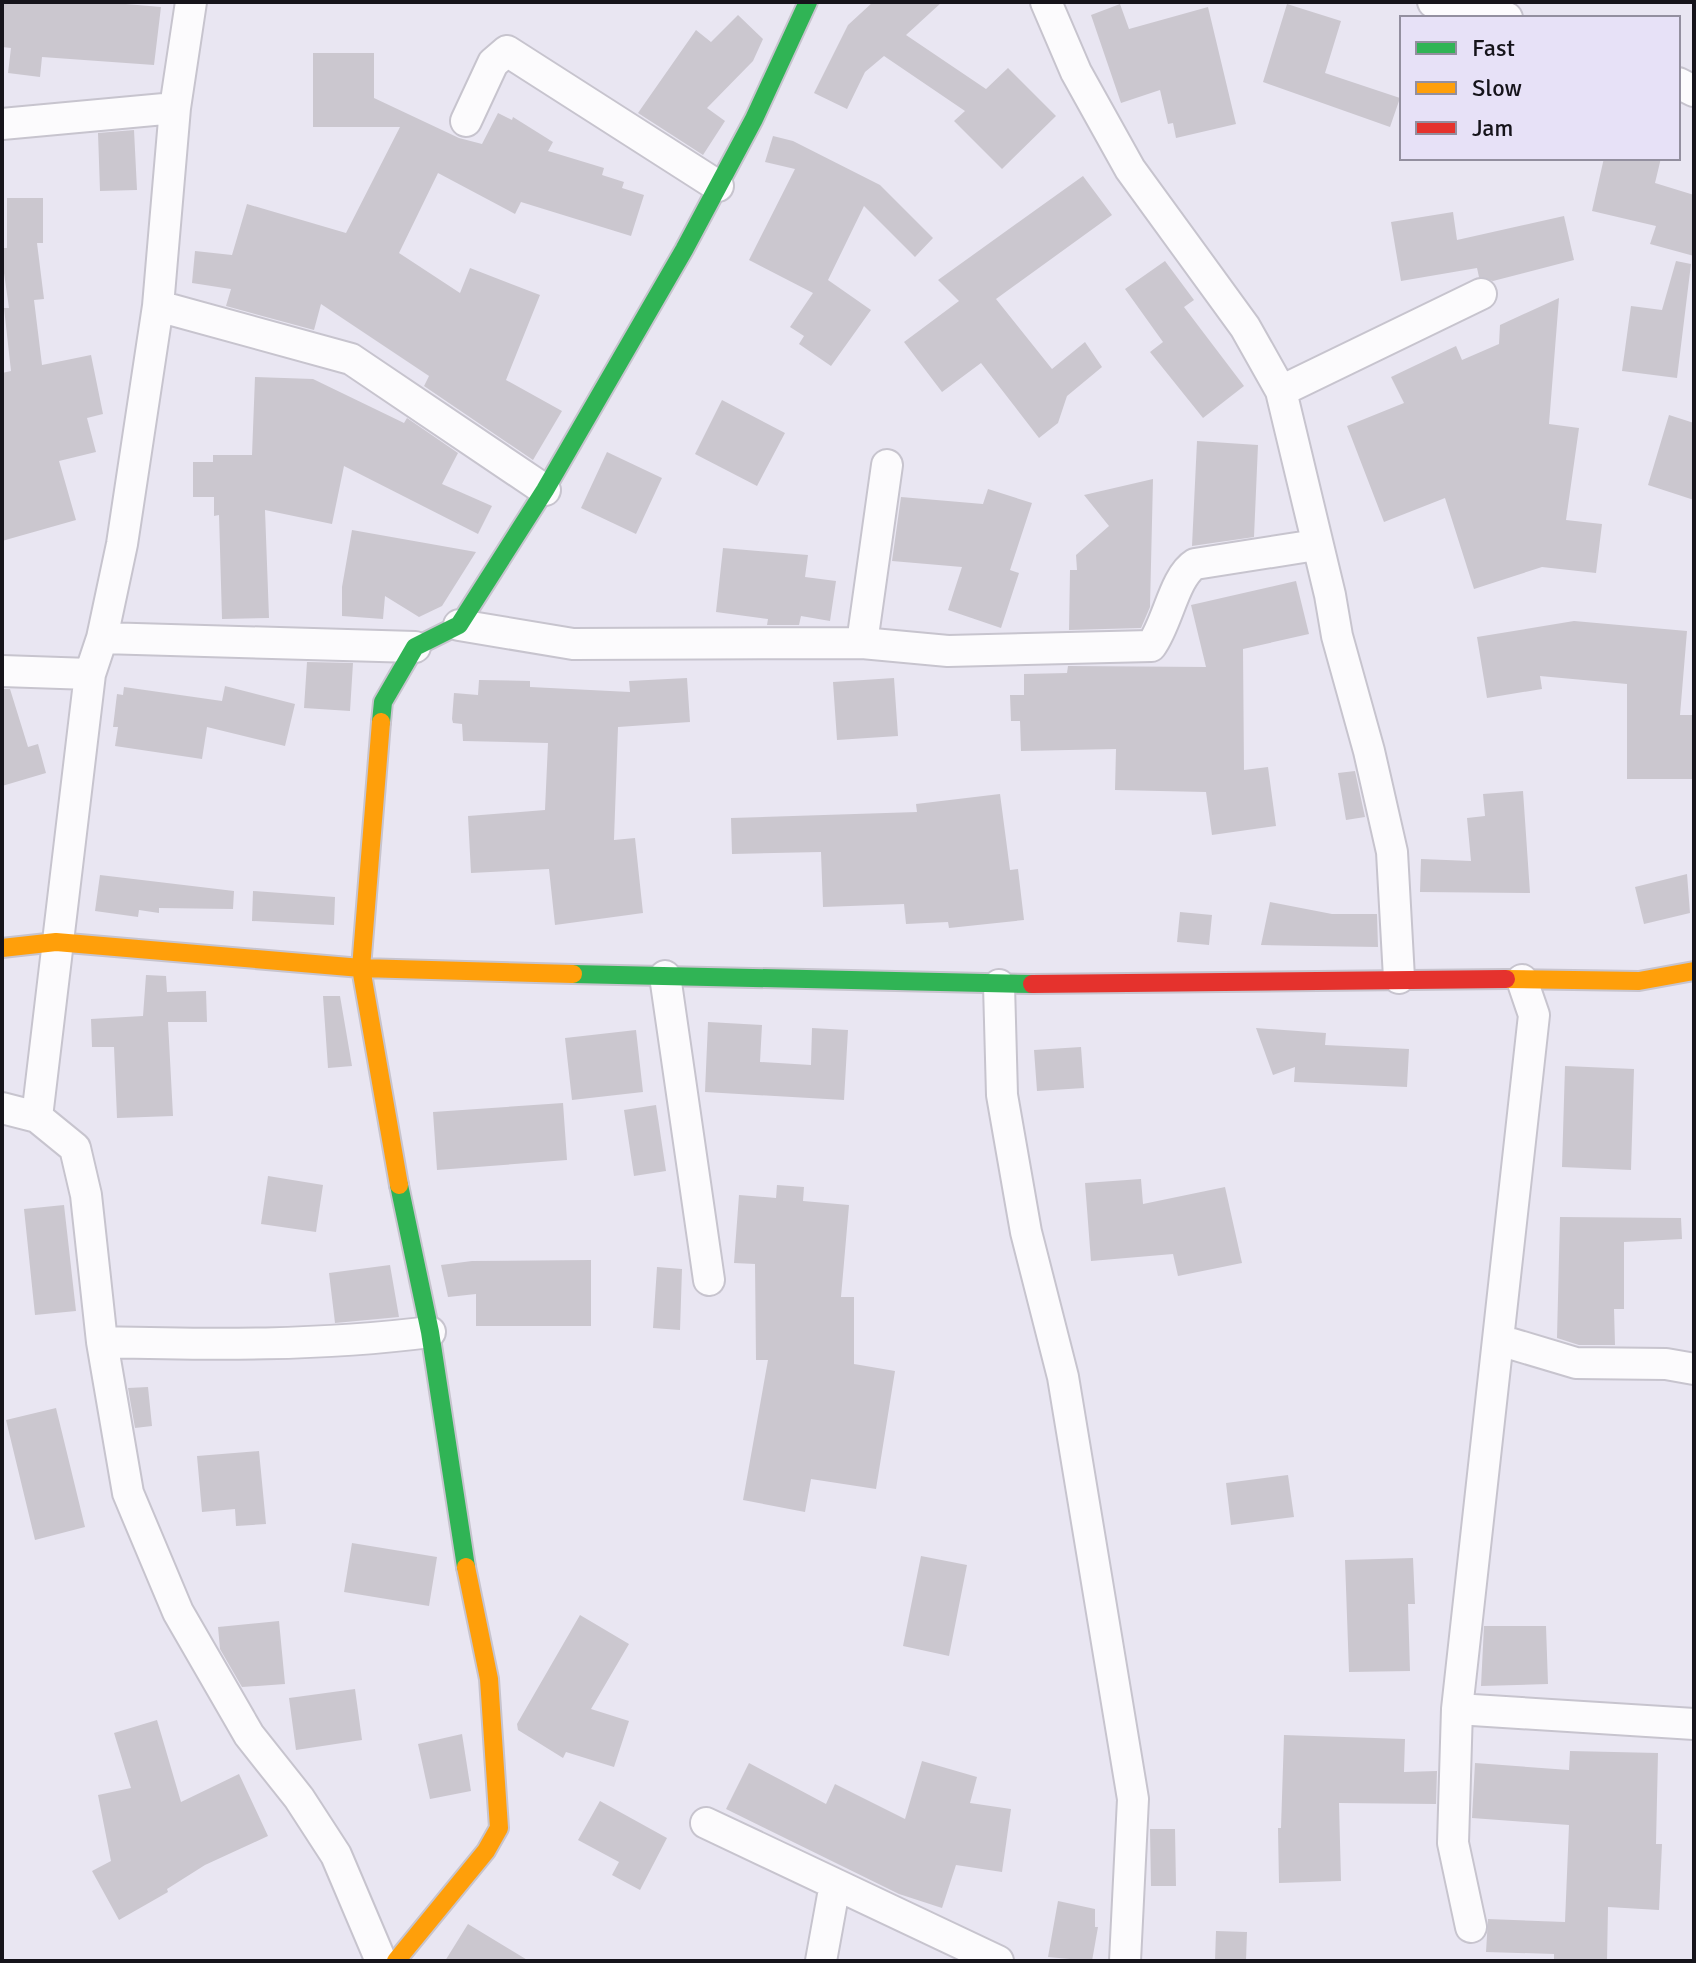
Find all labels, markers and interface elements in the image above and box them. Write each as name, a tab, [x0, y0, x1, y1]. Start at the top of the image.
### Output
legend	[1400, 16, 1680, 160]
text: Fast	[1472, 33, 1515, 63]
text: Slow	[1472, 73, 1522, 103]
text: Jam	[1472, 113, 1513, 143]

